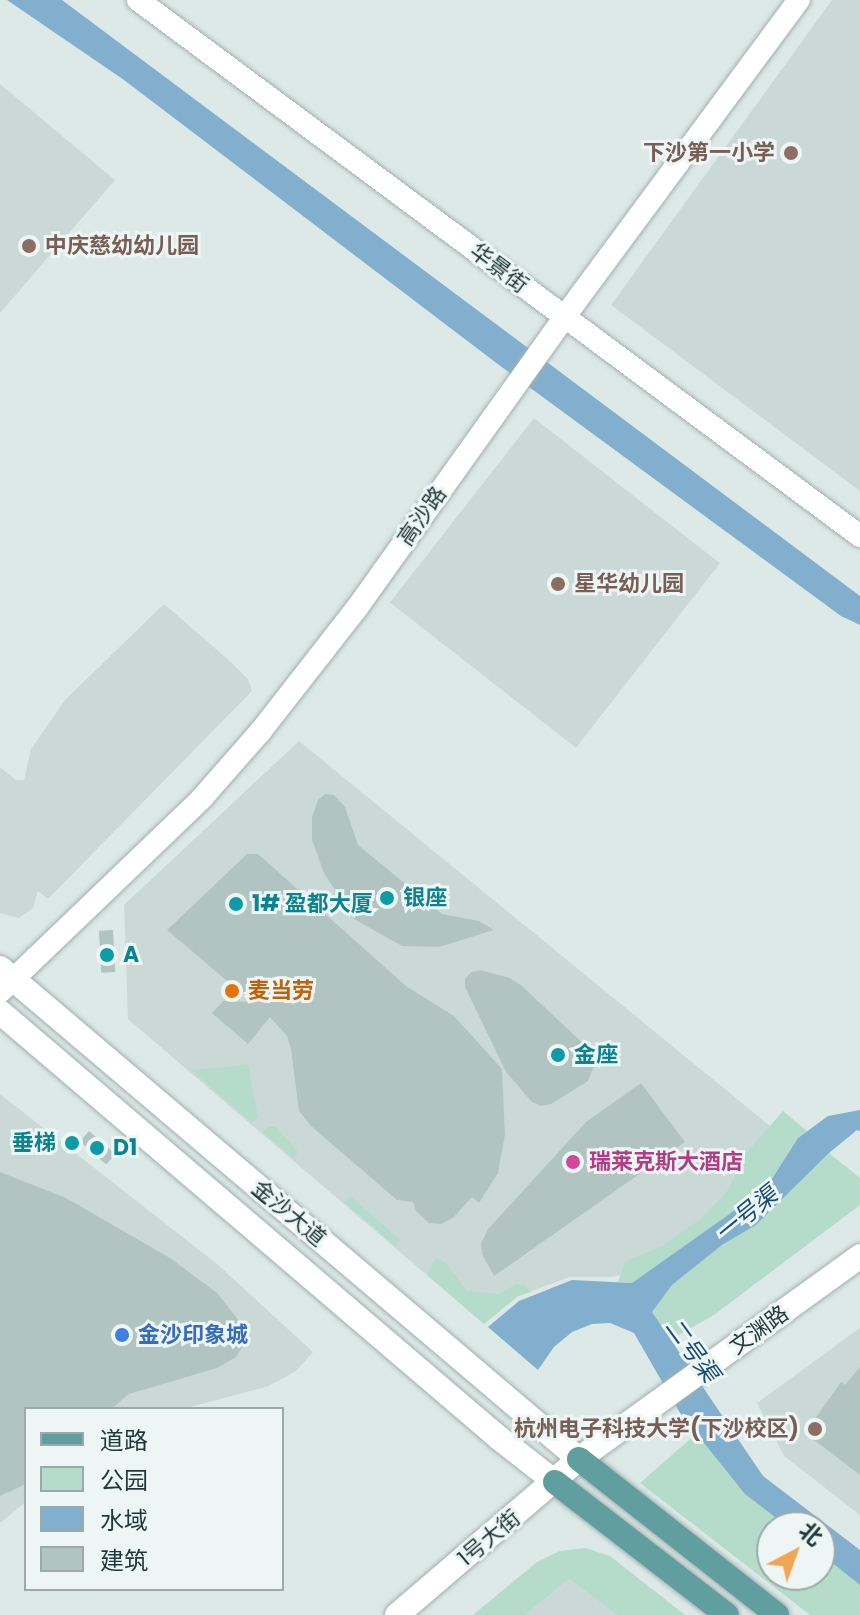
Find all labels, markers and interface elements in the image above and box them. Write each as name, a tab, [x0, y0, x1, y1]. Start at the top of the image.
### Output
place label: 下沙第一小学	[643, 140, 775, 166]
marker: 下沙第一小学	[782, 144, 800, 162]
place label: 中庆慈幼幼儿园	[45, 233, 199, 259]
marker: 中庆慈幼幼儿园	[20, 237, 38, 255]
street label: 华景街	[465, 238, 533, 298]
street label: 高沙路	[392, 481, 452, 551]
place label: 星华幼儿园	[574, 571, 684, 597]
marker: 星华幼儿园	[549, 575, 567, 593]
place label: 银座	[403, 885, 447, 911]
marker: 银座	[378, 889, 396, 907]
place label: 1# 盈都大厦	[252, 891, 373, 917]
marker: 1# 盈都大厦	[227, 895, 245, 913]
place label: A	[123, 942, 139, 968]
marker: A	[98, 946, 116, 964]
place label: 麦当劳	[248, 978, 314, 1004]
marker: 麦当劳	[223, 982, 241, 1000]
place label: 金座	[574, 1042, 618, 1068]
marker: 金座	[549, 1046, 567, 1064]
place label: 垂梯	[12, 1130, 56, 1156]
marker: 垂梯	[63, 1134, 81, 1152]
place label: D1	[113, 1135, 137, 1161]
marker: D1	[88, 1139, 106, 1157]
place label: 瑞莱克斯大酒店	[589, 1149, 743, 1175]
marker: 瑞莱克斯大酒店	[564, 1153, 582, 1171]
street label: 金沙大道	[247, 1175, 331, 1251]
water label: 一号渠	[709, 1180, 783, 1248]
street label: 文渊路	[725, 1300, 793, 1360]
water label: 二号渠	[659, 1312, 725, 1388]
place label: 金沙印象城	[138, 1322, 248, 1348]
marker: 金沙印象城	[113, 1326, 131, 1344]
legend	[24, 1407, 284, 1591]
place label: 杭州电子科技大学(下沙校区)	[514, 1416, 799, 1442]
marker: 杭州电子科技大学(下沙校区)	[806, 1420, 824, 1438]
text: 道路	[100, 1424, 148, 1457]
text: 公园	[100, 1464, 148, 1497]
text: 水域	[100, 1504, 148, 1537]
street label: 1号大街	[453, 1504, 525, 1572]
north arrow	[756, 1511, 836, 1591]
text: 北	[792, 1515, 829, 1553]
text: 建筑	[100, 1544, 148, 1577]

